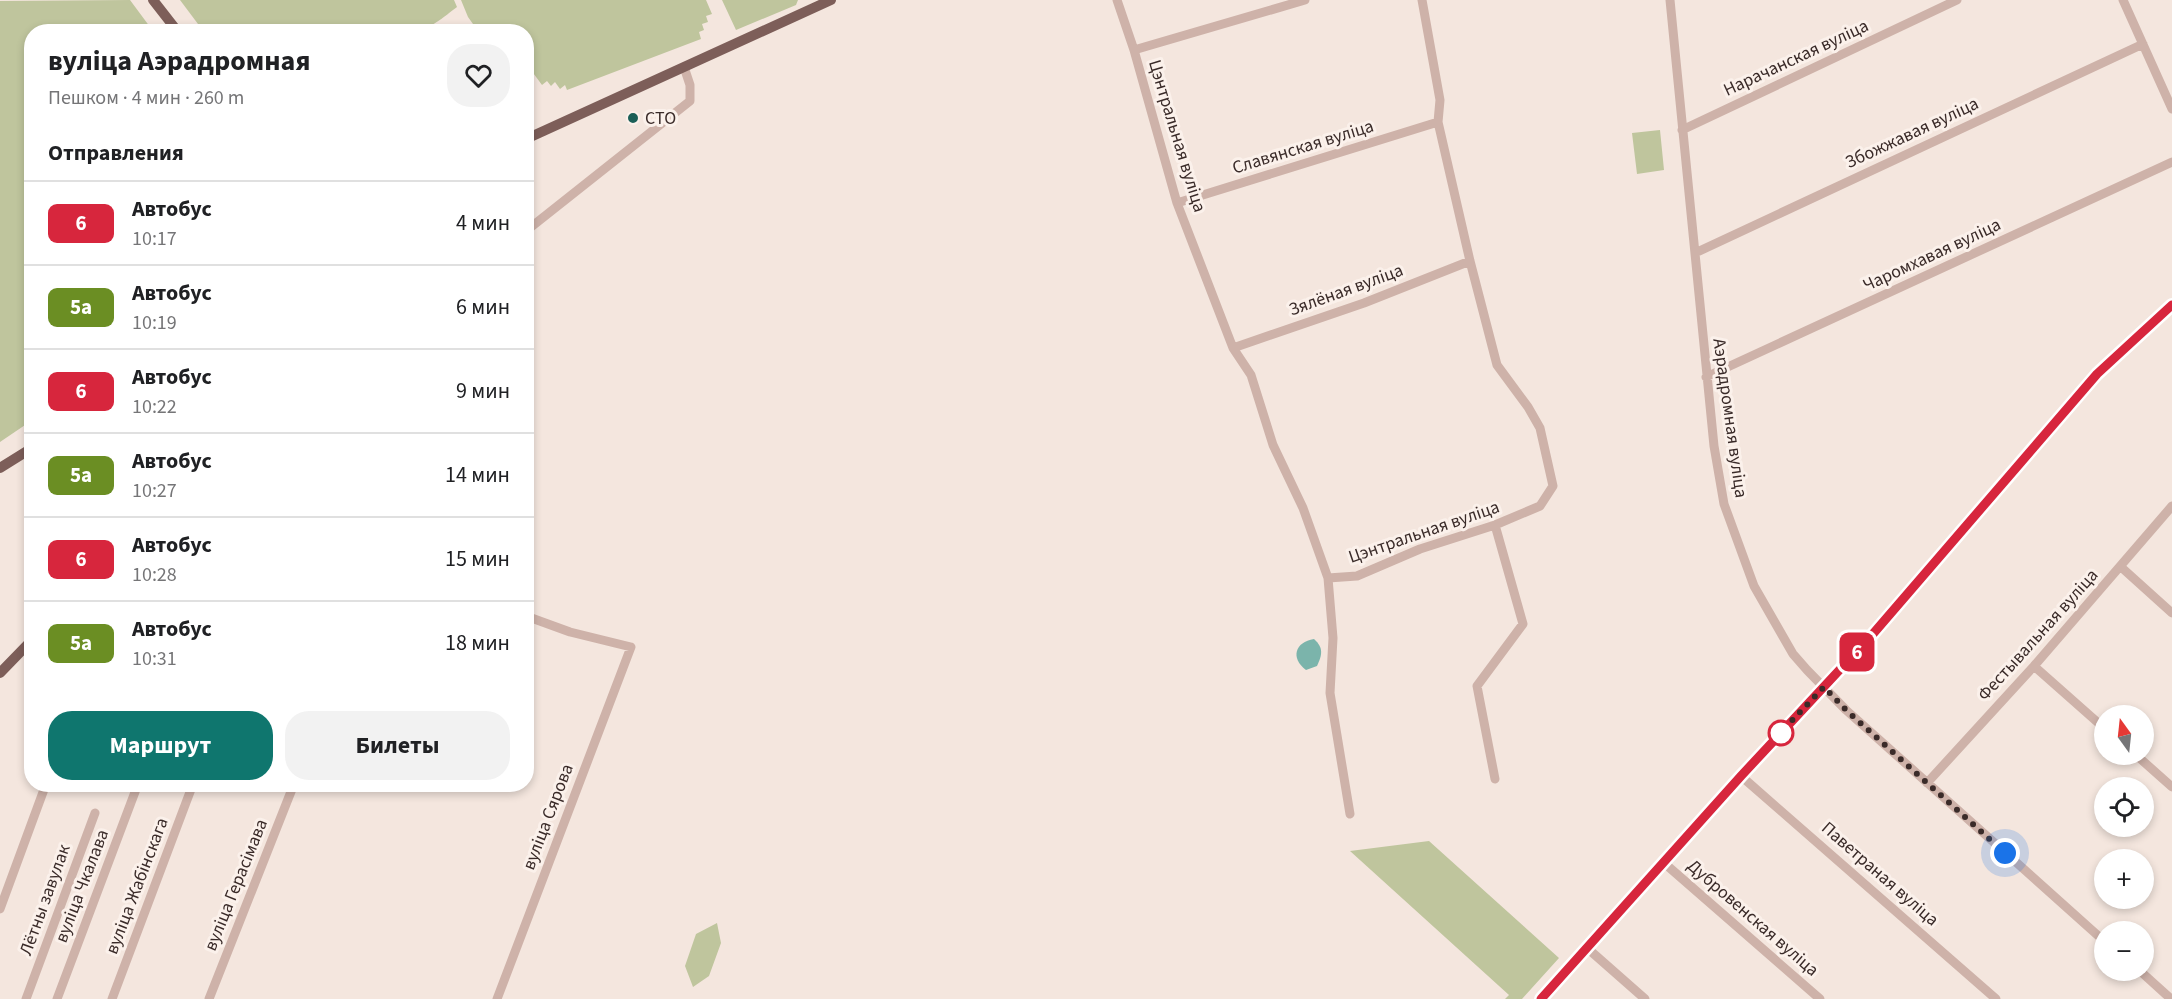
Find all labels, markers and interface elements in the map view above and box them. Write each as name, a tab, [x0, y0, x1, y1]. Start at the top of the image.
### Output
street label: Нарачанская вуліца	[1719, 13, 1873, 103]
text: вуліца Аэрадромная	[48, 41, 311, 81]
button: heart	[447, 44, 510, 107]
street label: Цэнтральная вуліца	[1142, 57, 1212, 215]
text: Пешком · 4 мин · 260 m	[48, 84, 244, 112]
street label: Збожжавая вуліца	[1841, 91, 1983, 175]
place label: СТО	[645, 106, 676, 131]
marker: СТО	[626, 111, 640, 125]
street label: Славянская вуліца	[1229, 114, 1377, 180]
text: Отправления	[48, 137, 184, 169]
text: Автобус	[132, 193, 212, 225]
text: 4 мин	[456, 207, 510, 239]
text: 6	[75, 208, 87, 238]
street label: Чаромхавая вуліца	[1859, 212, 2005, 298]
text: 10:17	[132, 225, 177, 253]
street label: Зялёная вуліца	[1285, 258, 1407, 322]
text: Автобус	[132, 277, 212, 309]
text: 6 мин	[456, 291, 510, 323]
text: 5а	[70, 292, 92, 322]
text: 10:19	[132, 309, 177, 337]
street label: Аэрадромная вуліца	[1706, 337, 1754, 499]
text: Автобус	[132, 361, 212, 393]
text: 9 мин	[456, 375, 510, 407]
text: 6	[75, 376, 87, 406]
text: 10:22	[132, 393, 177, 421]
text: Автобус	[132, 445, 212, 477]
text: 14 мин	[445, 459, 510, 491]
text: 5а	[70, 460, 92, 490]
text: 10:27	[132, 477, 177, 505]
street label: Цэнтральная вуліца	[1345, 494, 1503, 570]
text: Автобус	[132, 529, 212, 561]
text: 15 мин	[445, 543, 510, 575]
text: 6	[75, 544, 87, 574]
text: 10:28	[132, 561, 177, 589]
street label: Фестывальная вуліца	[1972, 564, 2104, 706]
text: Автобус	[132, 613, 212, 645]
text: 18 мин	[445, 627, 510, 659]
text: 5а	[70, 628, 92, 658]
line badge: 6	[1838, 632, 1876, 672]
text: 6	[1851, 637, 1863, 667]
text: 10:31	[132, 645, 177, 673]
north arrow	[2094, 705, 2154, 765]
map controls	[2094, 705, 2154, 981]
button: Маршрут	[48, 711, 273, 780]
button: Билеты	[285, 711, 510, 780]
unlabelled marker	[1768, 720, 1794, 746]
street label: вуліца Сярова	[516, 760, 580, 874]
button: locate	[2094, 777, 2154, 837]
street label: вуліца Жабінскага	[99, 814, 175, 958]
street label: вуліца Герасімава	[198, 815, 274, 955]
street label: Паветраная вуліца	[1816, 816, 1944, 932]
street label: вуліца Чкалава	[49, 826, 115, 946]
your location	[1990, 838, 2020, 868]
street label: Лётны завулак	[13, 841, 77, 959]
button: +	[2094, 849, 2154, 909]
street label: Дубровенская вуліца	[1682, 854, 1824, 982]
button: −	[2094, 921, 2154, 981]

